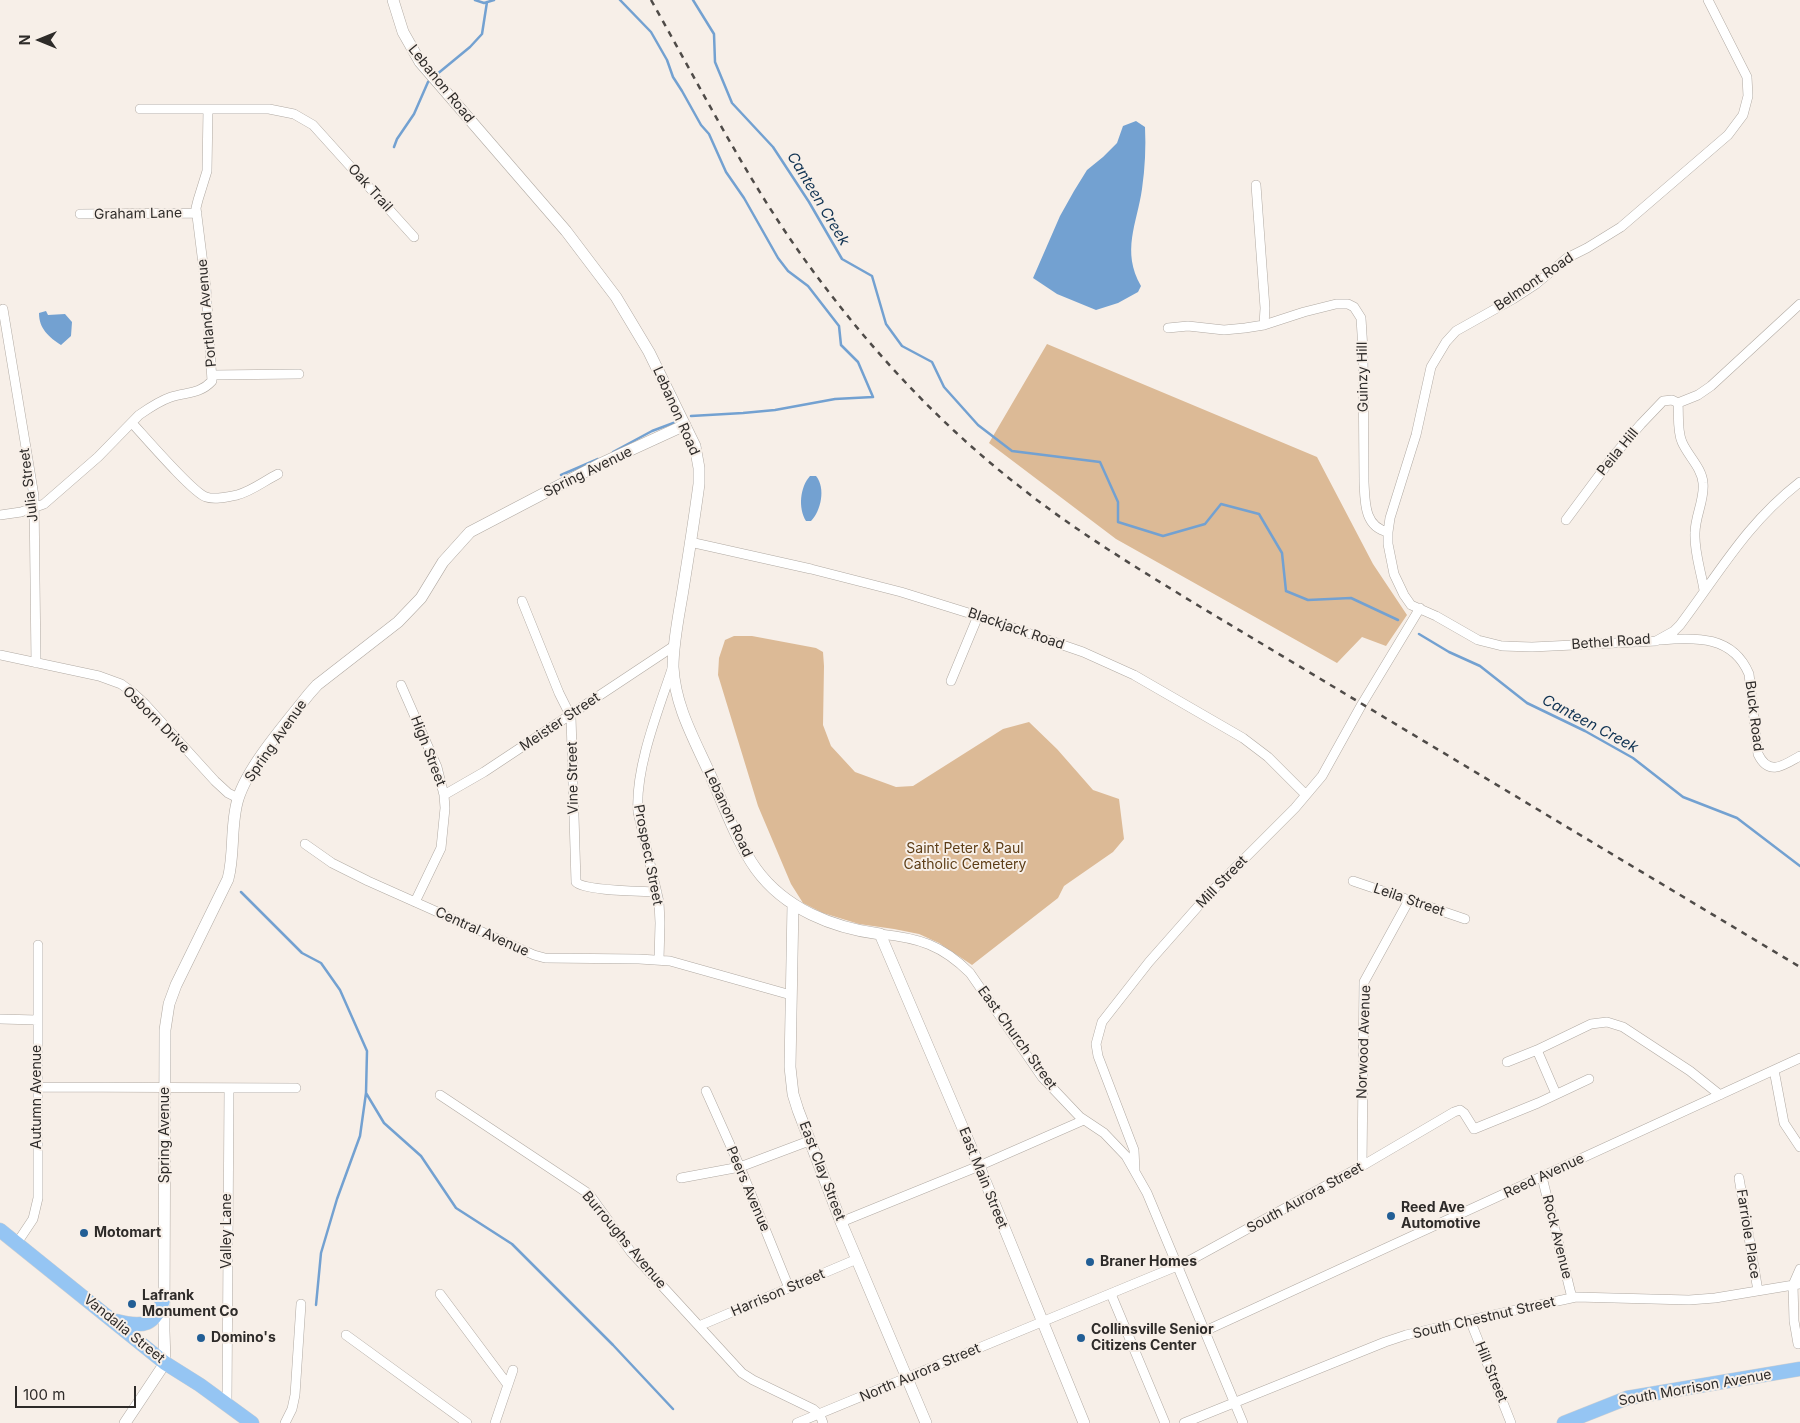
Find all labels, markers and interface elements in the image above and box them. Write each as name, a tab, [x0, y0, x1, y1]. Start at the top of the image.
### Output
north arrow	[15, 15, 65, 65]
text: N	[16, 35, 33, 45]
street label: Lebanon Road	[404, 42, 478, 126]
water label: Canteen Creek	[783, 149, 853, 249]
street label: Oak Trail	[344, 161, 396, 215]
street label: Graham Lane	[94, 205, 182, 223]
street label: Belmont Road	[1491, 249, 1577, 315]
street label: Portland Avenue	[194, 258, 220, 368]
street label: Guinzy Hill	[1354, 342, 1372, 412]
street label: Lebanon Road	[649, 364, 703, 458]
street label: Peila Hill	[1594, 425, 1642, 479]
street label: Spring Avenue	[541, 443, 635, 501]
street label: Julia Street	[16, 447, 42, 523]
street label: Blackjack Road	[966, 605, 1066, 653]
street label: Bethel Road	[1571, 631, 1651, 653]
street label: Buck Road	[1741, 680, 1767, 752]
street label: Osborn Drive	[119, 683, 193, 757]
street label: Meister Street	[517, 689, 603, 755]
water label: Canteen Creek	[1539, 691, 1641, 757]
street label: Spring Avenue	[241, 697, 311, 785]
street label: High Street	[407, 713, 449, 789]
street label: Vine Street	[564, 741, 582, 815]
street label: Lebanon Road	[700, 766, 756, 860]
street label: Prospect Street	[630, 803, 666, 907]
park label: Saint Peter & Paul Catholic Cemetery	[904, 841, 1026, 874]
street label: Mill Street	[1193, 852, 1251, 912]
street label: Leila Street	[1371, 880, 1447, 920]
street label: Central Avenue	[433, 904, 531, 960]
street label: East Church Street	[974, 983, 1060, 1093]
street label: Norwood Avenue	[1354, 985, 1374, 1099]
street label: Autumn Avenue	[29, 1045, 45, 1149]
street label: Spring Avenue	[157, 1087, 173, 1183]
street label: East Clay Street	[795, 1119, 849, 1223]
street label: East Main Street	[955, 1125, 1011, 1231]
street label: Peers Avenue	[722, 1144, 774, 1234]
street label: Reed Avenue	[1501, 1150, 1587, 1202]
street label: South Aurora Street	[1244, 1159, 1366, 1237]
street label: Burroughs Avenue	[578, 1188, 670, 1292]
street label: Farriole Place	[1733, 1188, 1763, 1280]
street label: Valley Lane	[219, 1193, 235, 1269]
street label: Rock Avenue	[1538, 1193, 1576, 1281]
place label: Reed Ave Automotive	[1401, 1200, 1481, 1232]
marker: Reed Ave Automotive	[1385, 1210, 1397, 1222]
place label: Motomart	[94, 1225, 161, 1241]
marker: Motomart	[78, 1227, 90, 1239]
place label: Braner Homes	[1100, 1254, 1197, 1270]
marker: Braner Homes	[1084, 1256, 1096, 1268]
street label: Harrison Street	[729, 1266, 827, 1320]
place label: Lafrank Monument Co	[142, 1288, 238, 1320]
street label: Vandalia Street	[80, 1291, 168, 1367]
street label: South Chestnut Street	[1411, 1293, 1557, 1343]
marker: Lafrank Monument Co	[126, 1298, 138, 1310]
place label: Collinsville Senior Citizens Center	[1091, 1322, 1214, 1354]
place label: Domino's	[211, 1330, 276, 1346]
marker: Domino's	[195, 1332, 207, 1344]
marker: Collinsville Senior Citizens Center	[1075, 1332, 1087, 1344]
street label: Hill Street	[1471, 1339, 1511, 1405]
street label: North Aurora Street	[857, 1340, 983, 1406]
street label: South Morrison Avenue	[1617, 1366, 1773, 1410]
scale bar	[18, 1376, 139, 1408]
text: 100 m	[23, 1385, 65, 1404]

